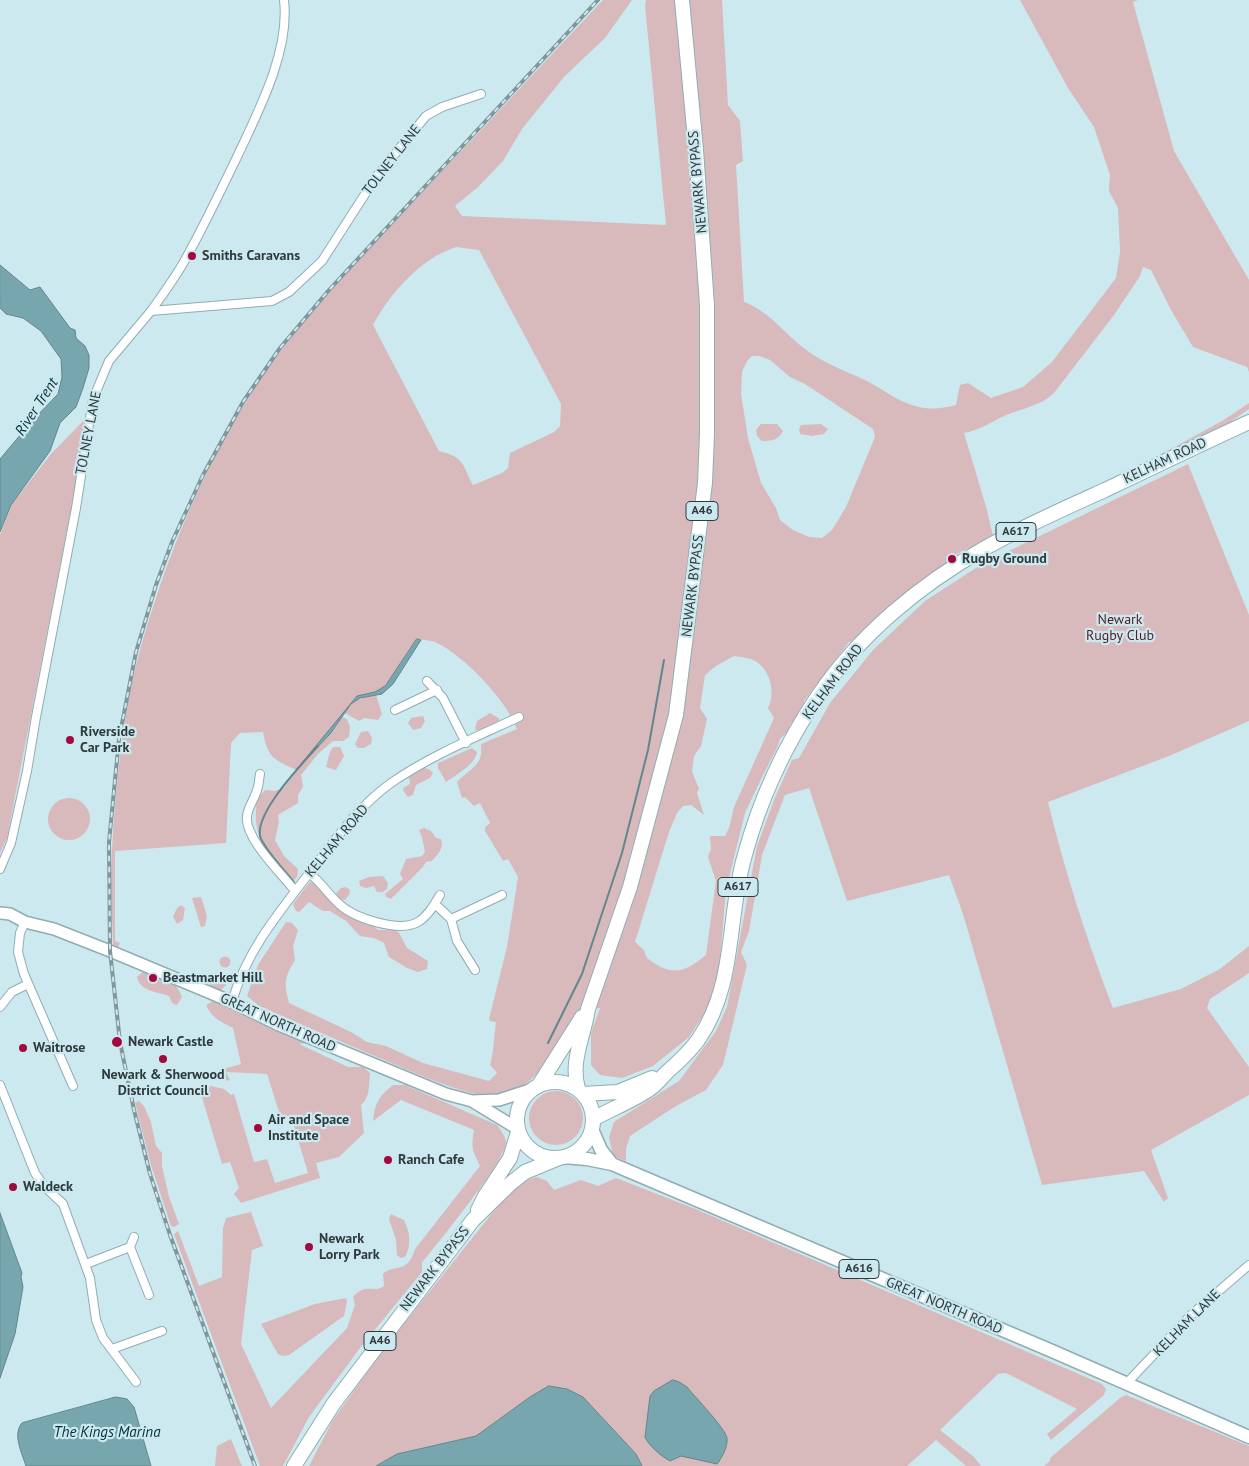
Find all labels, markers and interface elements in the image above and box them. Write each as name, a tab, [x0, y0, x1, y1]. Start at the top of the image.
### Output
street label: TOLNEY LANE	[359, 121, 425, 199]
street label: NEWARK BYPASS	[685, 130, 711, 234]
place label: Smiths Caravans	[202, 248, 300, 264]
marker: Smiths Caravans	[186, 250, 198, 262]
water label: River Trent	[12, 375, 62, 439]
street label: TOLNEY LANE	[73, 390, 105, 476]
street label: KELHAM ROAD	[1121, 434, 1209, 488]
road number: A46	[686, 502, 718, 520]
road number: A617	[996, 522, 1036, 542]
street label: NEWARK BYPASS	[678, 534, 708, 638]
place label: Rugby Ground	[962, 551, 1047, 567]
marker: Rugby Ground	[946, 553, 958, 565]
park label: Newark Rugby Club	[1086, 612, 1154, 644]
street label: KELHAM ROAD	[799, 641, 867, 723]
place label: Riverside Car Park	[80, 724, 135, 756]
marker: Riverside Car Park	[64, 734, 76, 746]
street label: KELHAM ROAD	[302, 801, 372, 881]
road number: A617	[718, 878, 758, 896]
place label: Beastmarket Hill	[163, 970, 263, 986]
marker: Beastmarket Hill	[147, 972, 159, 984]
street label: GREAT NORTH ROAD	[218, 990, 338, 1056]
place label: Newark Castle	[128, 1034, 213, 1050]
marker: Newark Castle	[110, 1035, 124, 1049]
place label: Waitrose	[33, 1040, 85, 1056]
marker: Waitrose	[17, 1042, 29, 1054]
marker: Newark & Sherwood District Council	[157, 1053, 169, 1065]
place label: Newark & Sherwood District Council	[101, 1067, 225, 1100]
place label: Air and Space Institute	[268, 1112, 349, 1144]
marker: Air and Space Institute	[252, 1122, 264, 1134]
place label: Ranch Cafe	[398, 1152, 464, 1168]
marker: Ranch Cafe	[382, 1154, 394, 1166]
place label: Waldeck	[23, 1179, 73, 1195]
marker: Waldeck	[7, 1181, 19, 1193]
street label: NEWARK BYPASS	[397, 1223, 473, 1315]
place label: Newark Lorry Park	[319, 1231, 380, 1264]
marker: Newark Lorry Park	[303, 1241, 315, 1253]
road number: A616	[839, 1260, 879, 1278]
street label: GREAT NORTH ROAD	[883, 1274, 1005, 1338]
street label: KELHAM LANE	[1150, 1286, 1224, 1360]
road number: A46	[364, 1332, 396, 1350]
water label: The Kings Marina	[54, 1424, 160, 1442]

